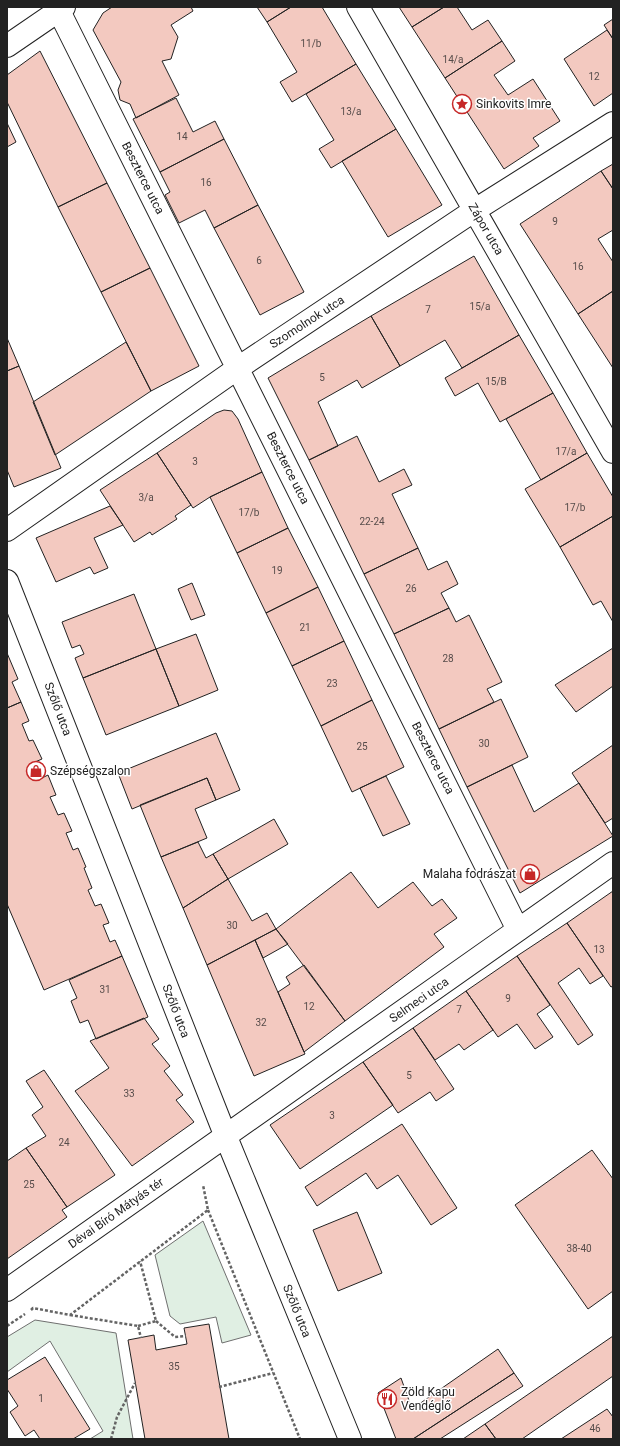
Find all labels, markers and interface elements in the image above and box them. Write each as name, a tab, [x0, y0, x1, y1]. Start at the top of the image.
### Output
house number: 11/b	[301, 38, 322, 49]
house number: 14/a	[443, 54, 463, 65]
house number: 12	[588, 71, 600, 82]
place icon: Sinkovits Imre	[451, 93, 473, 115]
place label: Sinkovits Imre	[476, 97, 551, 111]
house number: 13/a	[341, 106, 361, 117]
house number: 14	[176, 131, 188, 142]
street label: Beszterce utca	[119, 140, 167, 216]
house number: 16	[200, 177, 212, 188]
street label: Zápor utca	[466, 201, 506, 257]
house number: 9	[552, 216, 558, 227]
house number: 6	[256, 255, 262, 266]
house number: 16	[572, 261, 584, 272]
street label: Szomolnok utca	[267, 293, 347, 351]
house number: 15/a	[470, 301, 490, 312]
house number: 7	[425, 304, 431, 315]
house number: 5	[319, 372, 325, 383]
house number: 15/B	[485, 376, 507, 387]
street label: Beszterce utca	[264, 430, 312, 506]
house number: 17/a	[556, 446, 576, 457]
house number: 3	[192, 456, 198, 467]
house number: 3/a	[138, 492, 154, 503]
house number: 17/b	[565, 502, 586, 513]
house number: 17/b	[239, 507, 260, 518]
house number: 22-24	[359, 516, 385, 527]
house number: 19	[271, 565, 283, 576]
house number: 26	[405, 583, 417, 594]
house number: 21	[299, 622, 311, 633]
house number: 28	[442, 653, 454, 664]
house number: 23	[326, 678, 338, 689]
street label: Szőlő utca	[41, 680, 75, 738]
street label: Beszterce utca	[409, 720, 457, 796]
house number: 30	[478, 738, 490, 749]
house number: 25	[356, 741, 368, 752]
shop icon: Szépségszalon	[25, 760, 47, 782]
place label: Szépségszalon	[50, 764, 130, 778]
shop icon: Malaha fodrászat	[519, 863, 541, 885]
place label: Malaha fodrászat	[423, 867, 516, 881]
house number: 30	[226, 920, 238, 931]
house number: 13	[593, 944, 605, 955]
street label: Selmeci utca	[387, 975, 451, 1025]
street label: Szőlő utca	[159, 982, 193, 1040]
house number: 31	[99, 984, 111, 995]
house number: 9	[505, 993, 511, 1004]
house number: 12	[303, 1001, 315, 1012]
house number: 7	[456, 1004, 462, 1015]
house number: 32	[255, 1017, 267, 1028]
house number: 5	[406, 1070, 412, 1081]
house number: 33	[123, 1088, 135, 1099]
house number: 3	[329, 1110, 335, 1121]
house number: 24	[58, 1137, 70, 1148]
street label: Dévai Bíró Mátyás tér	[66, 1175, 166, 1251]
house number: 25	[23, 1179, 35, 1190]
house number: 38-40	[566, 1243, 592, 1254]
street label: Szőlő utca	[280, 1282, 314, 1340]
house number: 35	[168, 1361, 180, 1372]
place label: Zöld Kapu Vendéglő	[401, 1385, 455, 1413]
restaurant icon: Zöld Kapu Vendéglő	[376, 1388, 398, 1410]
house number: 1	[38, 1393, 44, 1404]
house number: 46	[589, 1423, 601, 1434]

